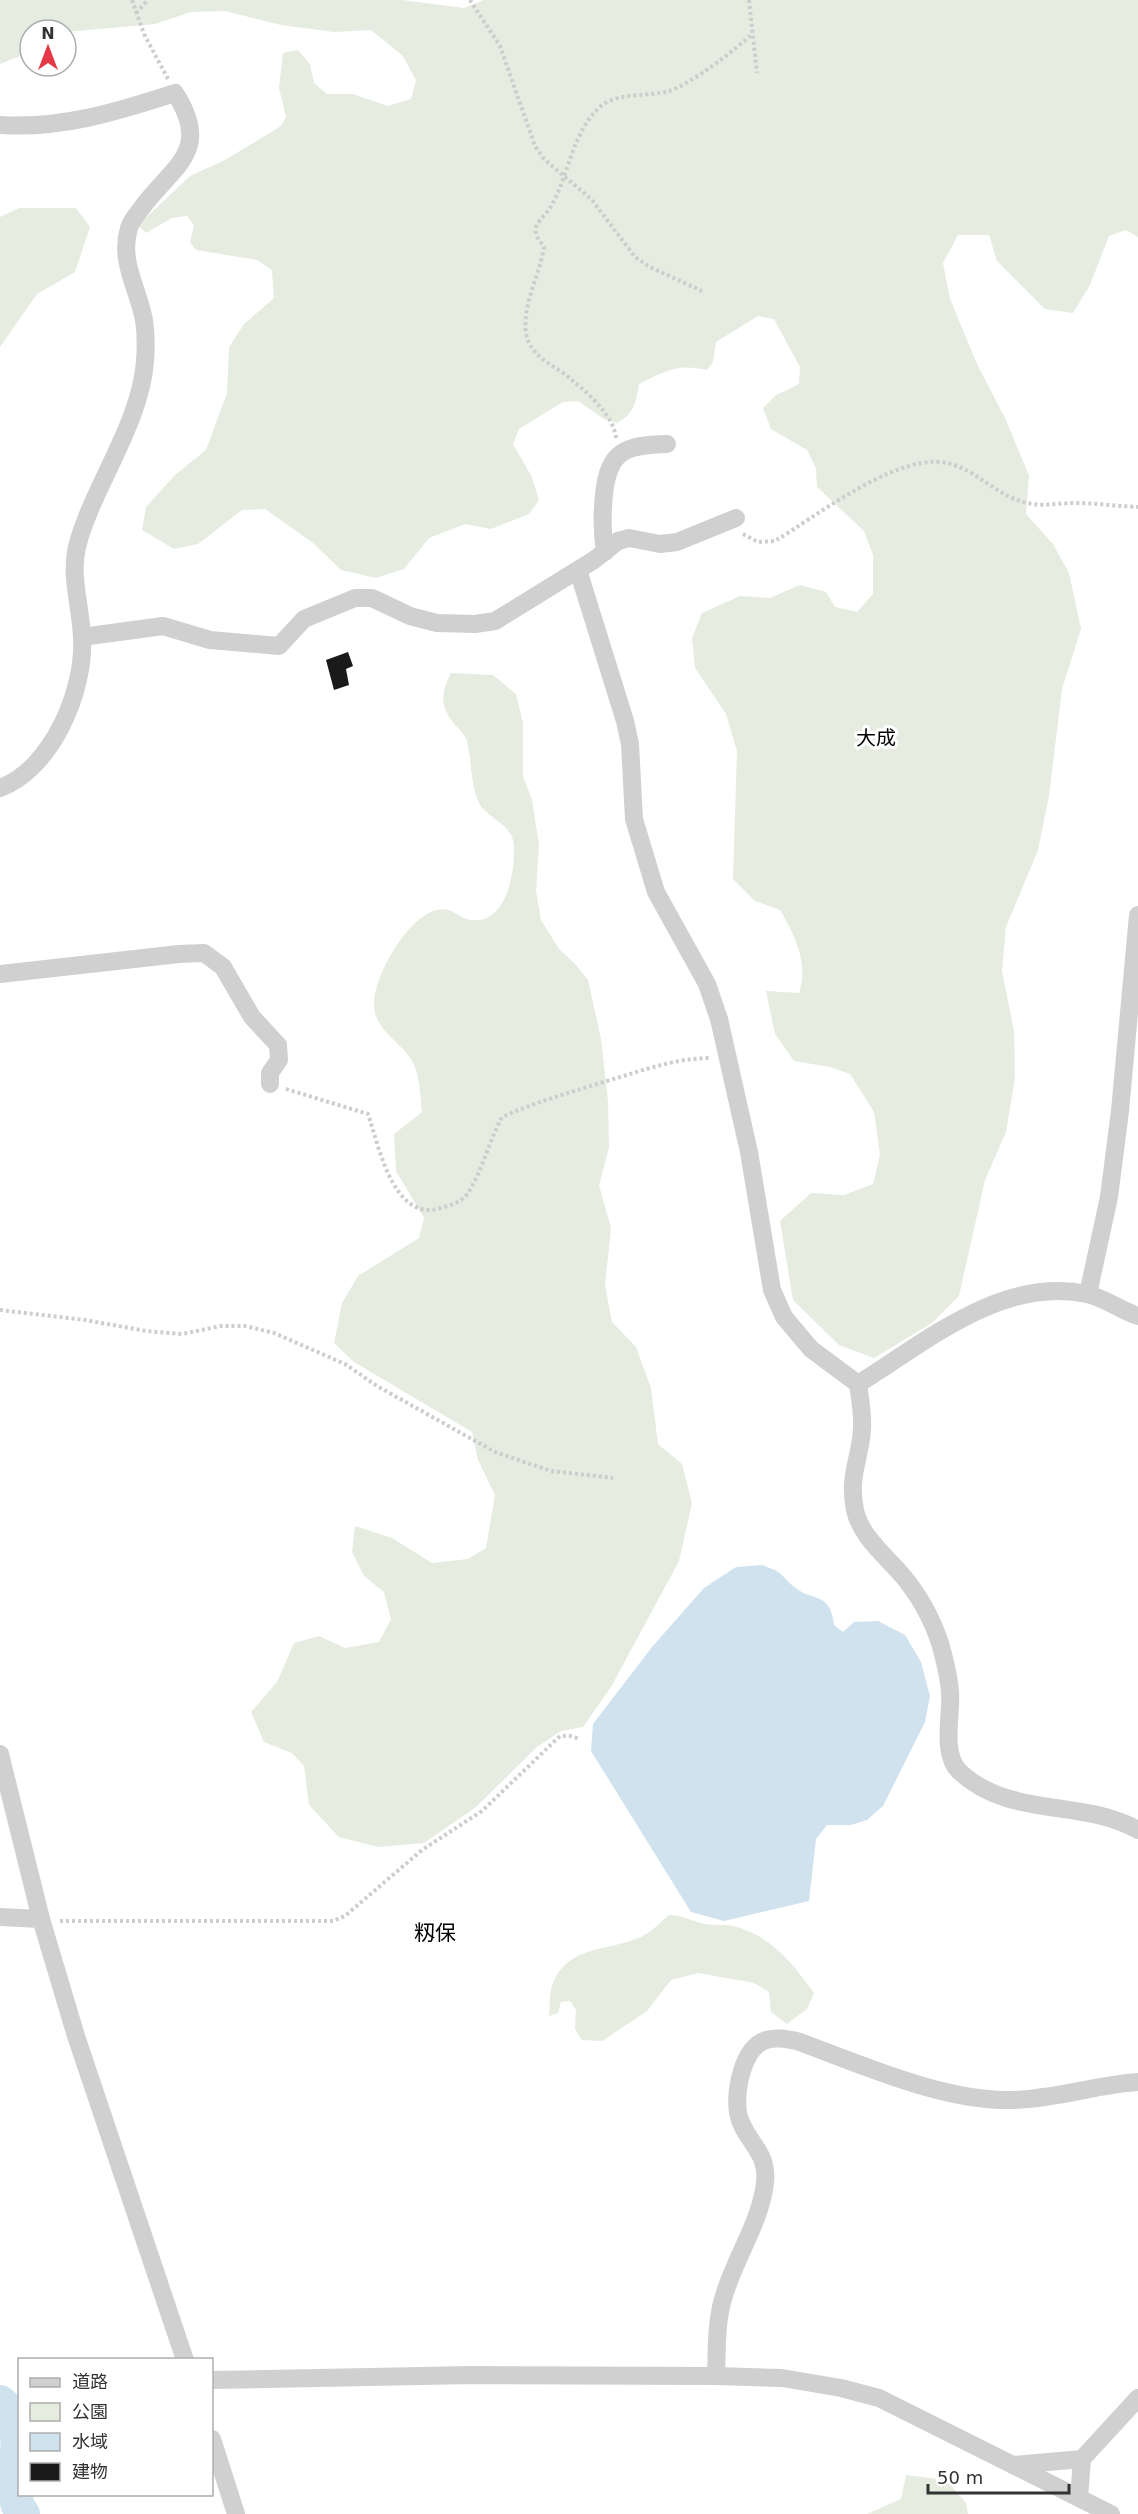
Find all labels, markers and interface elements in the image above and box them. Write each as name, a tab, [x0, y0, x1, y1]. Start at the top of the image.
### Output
north arrow	[18, 18, 78, 78]
text: N	[41, 24, 55, 43]
district label: 大成	[856, 726, 896, 750]
district label: 籾保	[414, 1921, 456, 1945]
legend	[18, 2358, 213, 2496]
text: 道路	[72, 2371, 108, 2392]
text: 公園	[72, 2401, 108, 2422]
text: 水域	[72, 2431, 108, 2452]
scale bar	[928, 2457, 1069, 2495]
text: 建物	[72, 2461, 108, 2482]
text: 50 m	[937, 2467, 983, 2488]

